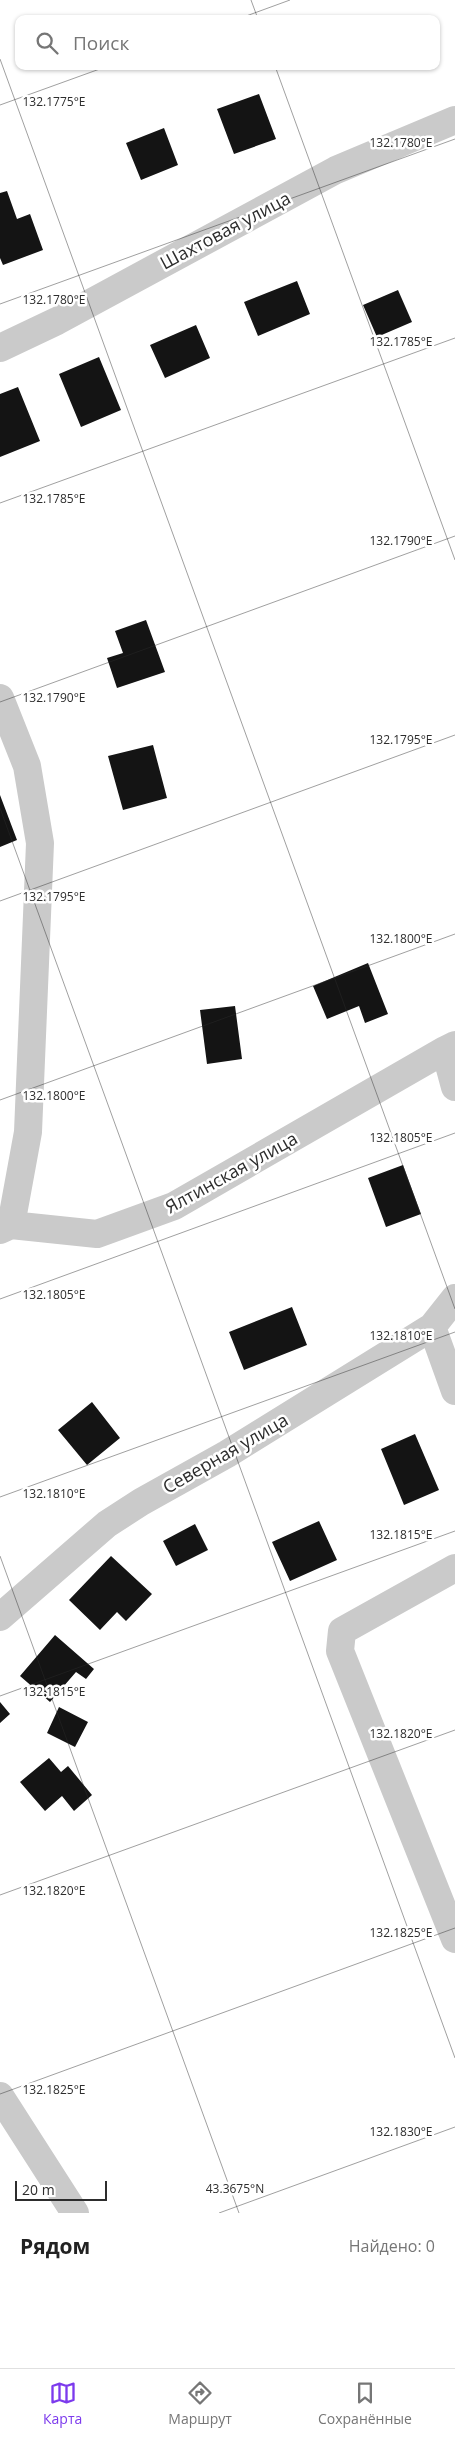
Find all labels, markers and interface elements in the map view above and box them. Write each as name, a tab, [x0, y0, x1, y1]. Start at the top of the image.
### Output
search box	[15, 15, 440, 70]
icon: search	[33, 29, 61, 57]
text: Поиск	[73, 30, 129, 56]
text: 132.1775°E	[23, 93, 86, 110]
text: 132.1780°E	[370, 134, 433, 151]
street label: Шахтовая улица	[156, 186, 294, 274]
text: 132.1780°E	[23, 291, 86, 308]
text: 132.1785°E	[370, 333, 433, 350]
text: 132.1785°E	[23, 490, 86, 507]
text: 132.1790°E	[370, 532, 433, 549]
text: 132.1790°E	[23, 689, 86, 706]
text: 132.1795°E	[370, 731, 433, 748]
text: 132.1795°E	[23, 888, 86, 905]
text: 132.1800°E	[370, 930, 433, 947]
text: 132.1800°E	[23, 1087, 86, 1104]
street label: Ялтинская улица	[161, 1126, 301, 1218]
text: 132.1805°E	[370, 1129, 433, 1146]
text: 132.1805°E	[23, 1286, 86, 1303]
text: 132.1810°E	[370, 1327, 433, 1344]
street label: Северная улица	[158, 1407, 292, 1499]
text: 132.1810°E	[23, 1485, 86, 1502]
text: 132.1815°E	[370, 1526, 433, 1543]
text: 132.1815°E	[23, 1683, 86, 1700]
text: 132.1820°E	[370, 1725, 433, 1742]
text: 132.1820°E	[23, 1882, 86, 1899]
text: 132.1825°E	[370, 1924, 433, 1941]
text: 132.1825°E	[23, 2081, 86, 2098]
text: 132.1830°E	[370, 2123, 433, 2140]
scale bar	[15, 2178, 108, 2201]
text: 20 m	[22, 2180, 55, 2199]
text: 43.3675°N	[206, 2180, 264, 2197]
text: Рядом	[20, 2232, 90, 2260]
text: Найдено: 0	[349, 2235, 435, 2257]
tab: Карта	[43, 2379, 82, 2428]
tab: Маршрут	[168, 2379, 232, 2428]
tab: Сохранённые	[318, 2379, 412, 2428]

